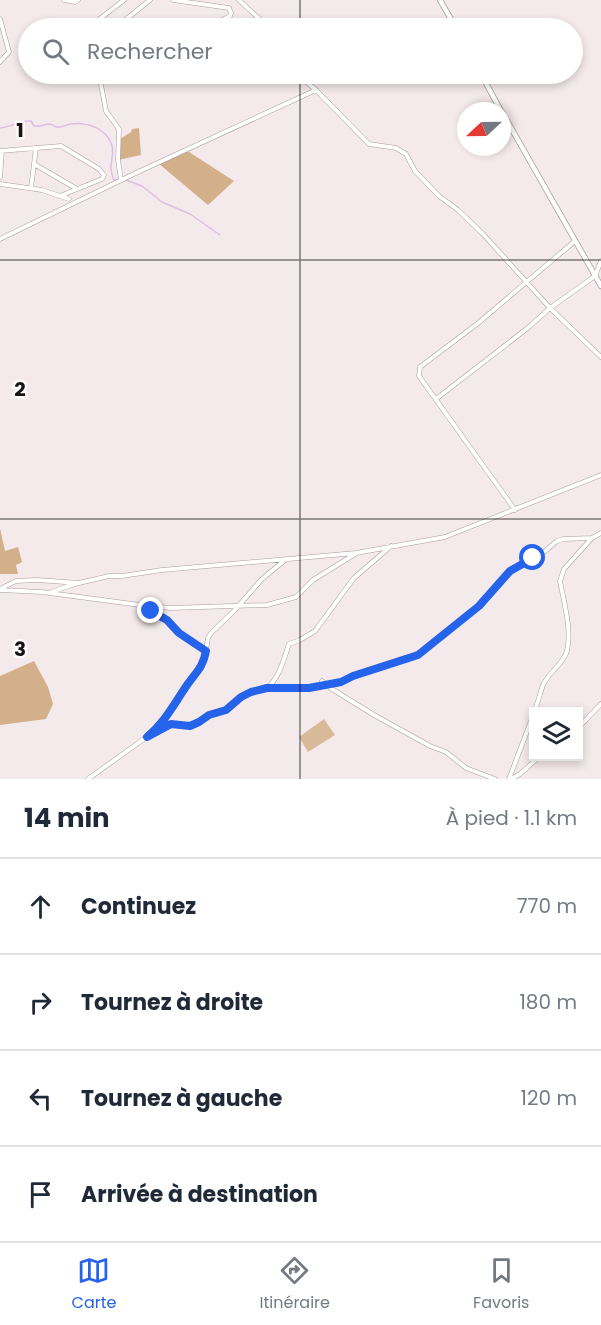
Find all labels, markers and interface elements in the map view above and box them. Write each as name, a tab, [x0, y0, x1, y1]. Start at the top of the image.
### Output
search box	[18, 18, 583, 84]
icon: search	[39, 35, 72, 68]
text: Rechercher	[87, 36, 213, 67]
north arrow	[457, 102, 511, 156]
text: 1	[16, 116, 24, 144]
text: 2	[14, 375, 26, 403]
route start	[519, 544, 545, 570]
route end	[137, 597, 163, 623]
text: 3	[14, 635, 26, 663]
map controls	[529, 707, 583, 761]
button: layers	[529, 707, 583, 761]
text: 14 min	[24, 800, 110, 836]
text: À pied · 1.1 km	[446, 804, 577, 832]
icon: ahead	[24, 890, 57, 923]
text: Continuez	[81, 891, 196, 922]
text: 770 m	[517, 892, 577, 920]
icon: right	[24, 986, 57, 1019]
text: Tournez à droite	[81, 987, 263, 1018]
text: 180 m	[519, 988, 577, 1016]
icon: left	[24, 1082, 57, 1115]
text: Tournez à gauche	[81, 1083, 282, 1114]
text: 120 m	[521, 1084, 577, 1112]
icon: arrive	[24, 1178, 57, 1211]
text: Arrivée à destination	[81, 1179, 318, 1210]
tab: Carte	[72, 1254, 116, 1315]
tab: Itinéraire	[260, 1254, 330, 1315]
tab: Favoris	[473, 1254, 529, 1315]

